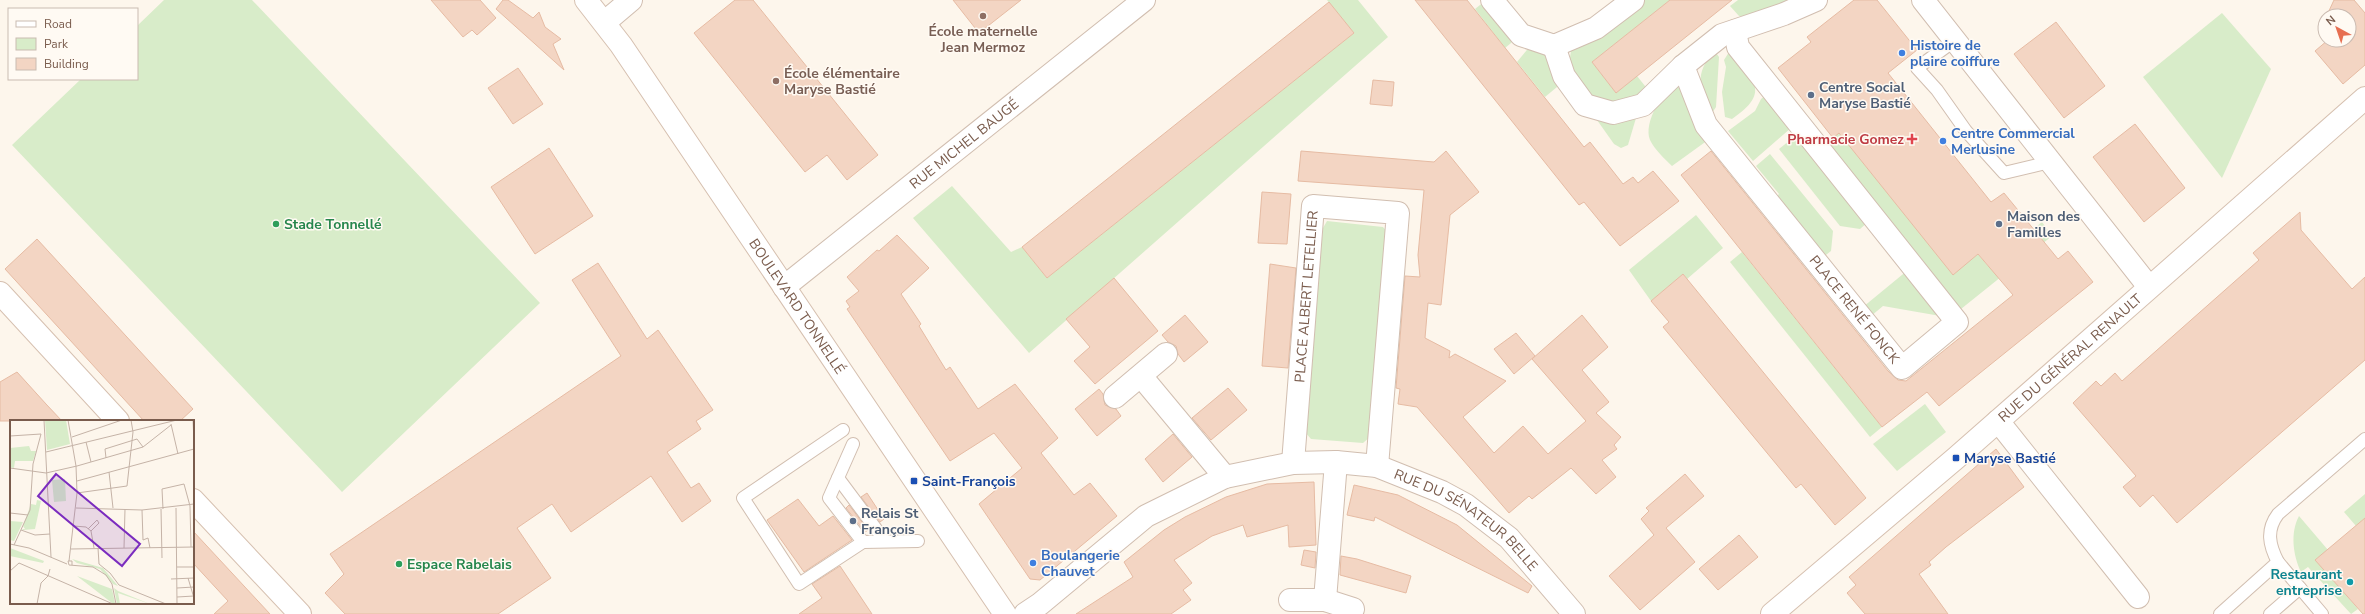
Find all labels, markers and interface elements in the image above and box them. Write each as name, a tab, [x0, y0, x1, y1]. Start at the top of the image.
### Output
legend	[8, 8, 138, 80]
north arrow	[2317, 8, 2357, 48]
marker: École maternelle Jean Mermoz	[978, 11, 988, 21]
text: N	[2323, 12, 2339, 29]
text: Road	[44, 16, 72, 32]
place label: École maternelle Jean Mermoz	[928, 22, 1038, 57]
text: Park	[44, 36, 69, 52]
place label: Histoire de plaire coiffure	[1910, 36, 2000, 71]
marker: Histoire de plaire coiffure	[1897, 48, 1907, 58]
text: Building	[44, 56, 89, 72]
place label: École élémentaire Maryse Bastié	[784, 64, 900, 99]
marker: École élémentaire Maryse Bastié	[771, 76, 781, 86]
place label: Centre Social Maryse Bastié	[1819, 78, 1911, 113]
marker: Centre Social Maryse Bastié	[1806, 90, 1816, 100]
street label: RUE MICHEL BAUGÉ	[905, 94, 1022, 193]
place label: Centre Commercial Merlusine	[1951, 124, 2075, 159]
place label: Pharmacie Gomez	[1787, 130, 1904, 149]
marker: Pharmacie Gomez	[1907, 134, 1917, 144]
marker: Centre Commercial Merlusine	[1938, 136, 1948, 146]
place label: Maison des Familles	[2007, 207, 2080, 242]
street label: PLACE ALBERT LETELLIER	[1290, 210, 1322, 383]
place label: Stade Tonnellé	[284, 215, 382, 234]
marker: Stade Tonnellé	[271, 219, 281, 229]
marker: Maison des Familles	[1994, 219, 2004, 229]
street label: BOULEVARD TONNELLÉ	[745, 235, 850, 378]
street label: PLACE RENÉ FONCK	[1805, 251, 1904, 368]
street label: RUE DU GÉNÉRAL RENAULT	[1994, 289, 2146, 426]
inset map	[10, 420, 194, 604]
place label: Maryse Bastié	[1964, 449, 2056, 468]
marker: Maryse Bastié	[1951, 453, 1961, 463]
street label: RUE DU SÉNATEUR BELLE	[1391, 464, 1542, 575]
place label: Saint-François	[922, 472, 1016, 491]
marker: Saint-François	[909, 476, 919, 486]
place label: Relais St François	[861, 504, 919, 539]
marker: Relais St François	[848, 516, 858, 526]
place label: Boulangerie Chauvet	[1041, 546, 1120, 581]
place label: Espace Rabelais	[407, 555, 512, 574]
marker: Boulangerie Chauvet	[1028, 558, 1038, 568]
marker: Espace Rabelais	[394, 559, 404, 569]
place label: Restaurant entreprise	[2270, 565, 2343, 600]
marker: Restaurant entreprise	[2345, 577, 2355, 587]

